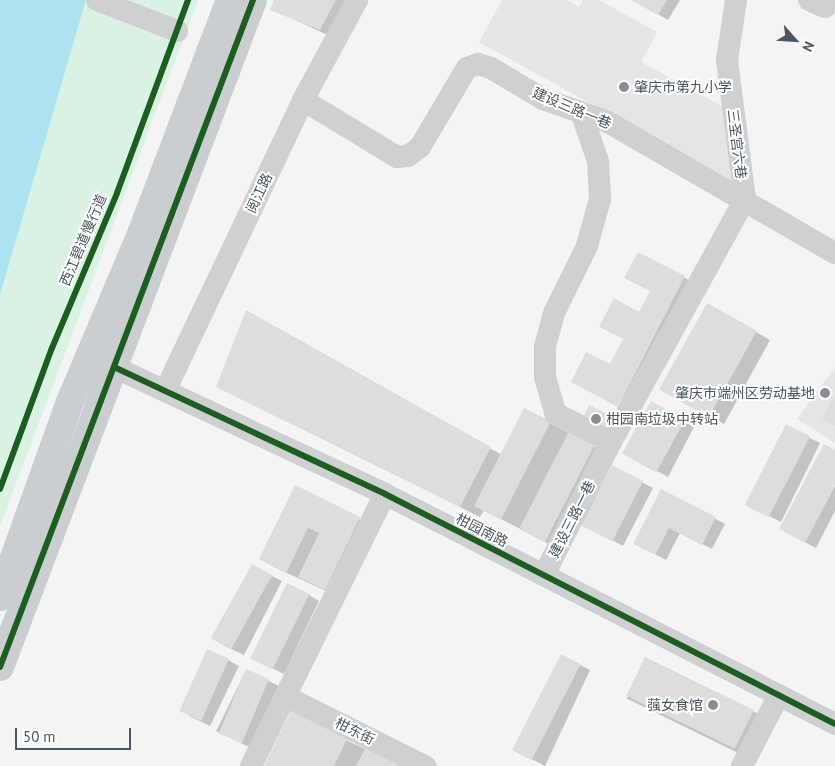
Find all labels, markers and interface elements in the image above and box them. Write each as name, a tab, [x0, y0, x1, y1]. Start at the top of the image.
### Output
north arrow	[770, 15, 820, 65]
text: N	[798, 38, 819, 55]
place label: 肇庆市第九小学	[634, 79, 732, 95]
marker: 肇庆市第九小学	[618, 81, 630, 93]
street label: 建设三路一巷	[530, 84, 614, 132]
street label: 三圣宫六巷	[724, 108, 750, 180]
street label: 阅江路	[243, 170, 275, 216]
street label: 西江碧道慢行道	[56, 192, 110, 288]
place label: 肇庆市端州区劳动基地	[675, 385, 815, 401]
marker: 肇庆市端州区劳动基地	[819, 387, 831, 399]
place label: 柑园南垃圾中转站	[606, 411, 718, 427]
marker: 柑园南垃圾中转站	[590, 413, 602, 425]
street label: 建设三路一巷	[545, 478, 599, 560]
street label: 柑园南路	[453, 510, 511, 550]
place label: 蔃女食馆	[647, 697, 703, 713]
marker: 蔃女食馆	[707, 699, 719, 711]
street label: 柑东街	[332, 714, 378, 748]
scale bar	[18, 718, 134, 750]
text: 50 m	[23, 727, 56, 746]

